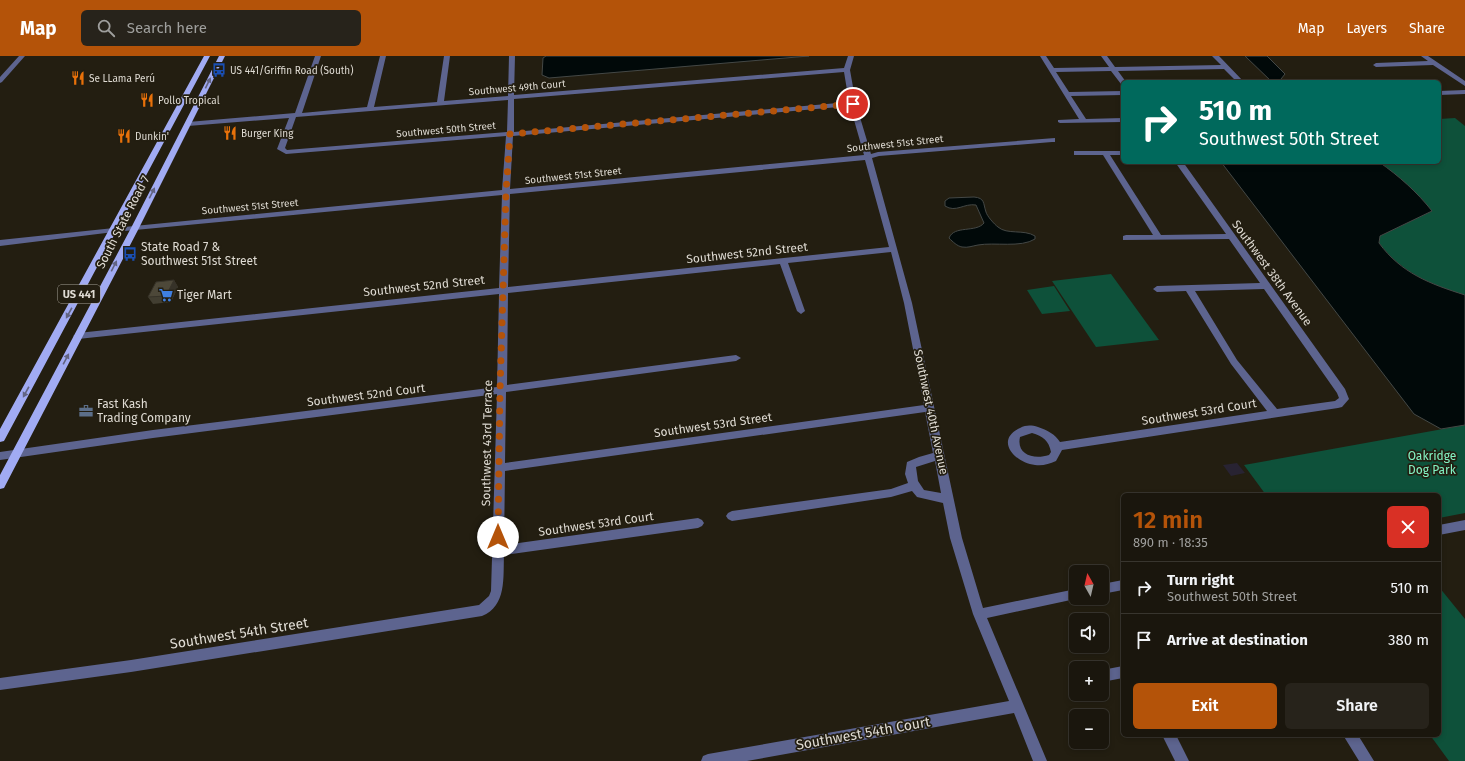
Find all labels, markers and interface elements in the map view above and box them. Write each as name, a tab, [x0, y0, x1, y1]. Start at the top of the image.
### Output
search box	[81, 10, 361, 46]
text: Map	[20, 17, 57, 40]
icon: search	[95, 17, 117, 39]
text: Search here	[127, 19, 207, 37]
text: Map	[1298, 20, 1324, 37]
text: Layers	[1346, 20, 1387, 37]
text: Share	[1409, 20, 1445, 37]
bus stop icon: US 441/Griffin Road (South)	[211, 62, 227, 78]
place label: US 441/Griffin Road (South)	[230, 64, 353, 77]
restaurant icon: Se LLama Perú	[70, 70, 86, 86]
place label: Se LLama Perú	[89, 72, 155, 85]
one-way arrow	[205, 78, 211, 89]
street label: Southwest 49th Court	[468, 78, 566, 98]
pin	[836, 87, 870, 121]
restaurant icon: Pollo Tropical	[139, 92, 155, 108]
icon: arrive	[842, 93, 864, 115]
text: 510 m	[1199, 94, 1272, 127]
place label: Pollo Tropical	[158, 95, 220, 107]
icon: right	[1133, 96, 1185, 148]
street label: Southwest 50th Street	[396, 120, 497, 140]
restaurant icon: Burger King	[222, 125, 238, 141]
restaurant icon: Dunkin'	[116, 128, 132, 144]
place label: Burger King	[241, 128, 294, 140]
text: Southwest 50th Street	[1199, 128, 1379, 150]
place label: Dunkin'	[135, 131, 169, 143]
street label: Southwest 51st Street	[846, 133, 944, 155]
street label: Southwest 51st Street	[524, 165, 622, 187]
street label: South State Road 7	[94, 173, 152, 271]
one-way arrow	[149, 187, 155, 199]
street label: Southwest 51st Street	[201, 197, 299, 217]
street label: Southwest 38th Avenue	[1229, 217, 1315, 329]
place label: State Road 7 & Southwest 51st Street	[141, 240, 258, 268]
street label: Southwest 52nd Street	[686, 240, 809, 266]
bus stop icon: State Road 7 & Southwest 51st Street	[122, 246, 138, 262]
one-way arrow	[111, 261, 118, 272]
street label: Southwest 52nd Street	[363, 273, 486, 299]
road number: US 441	[58, 285, 100, 303]
supermarket icon: Tiger Mart	[158, 287, 174, 303]
place label: Tiger Mart	[177, 288, 232, 302]
one-way arrow	[65, 307, 72, 319]
street label: Southwest 40th Avenue	[911, 348, 951, 476]
one-way arrow	[63, 353, 69, 364]
street label: Southwest 43rd Terrace	[479, 380, 495, 506]
street label: Southwest 52nd Court	[306, 381, 426, 409]
one-way arrow	[22, 386, 29, 398]
street label: Southwest 53rd Court	[1141, 396, 1258, 428]
place label: Fast Kash Trading Company	[97, 397, 191, 425]
office icon: Fast Kash Trading Company	[78, 403, 94, 419]
street label: Southwest 53rd Street	[653, 410, 774, 440]
park label: Oakridge Dog Park	[1408, 449, 1457, 477]
text: 12 min	[1133, 506, 1203, 534]
button: close	[1387, 506, 1429, 548]
street label: Southwest 53rd Court	[538, 509, 655, 539]
position arrow	[477, 516, 519, 558]
text: 890 m · 18:35	[1133, 535, 1208, 550]
north arrow	[1069, 565, 1109, 605]
map controls	[1069, 565, 1109, 749]
text: Turn right	[1167, 571, 1234, 589]
icon: right	[1133, 577, 1155, 599]
text: 510 m	[1391, 579, 1429, 597]
text: Southwest 50th Street	[1167, 589, 1297, 604]
button: sound	[1069, 613, 1109, 653]
street label: Southwest 54th Street	[169, 614, 310, 653]
icon: arrive	[1133, 629, 1155, 651]
text: Arrive at destination	[1167, 631, 1308, 649]
text: 380 m	[1388, 631, 1429, 649]
button: +	[1069, 661, 1109, 701]
button: Exit	[1133, 683, 1277, 729]
button: Share	[1285, 683, 1429, 729]
button: −	[1069, 709, 1109, 749]
street label: Southwest 54th Court	[795, 713, 932, 754]

